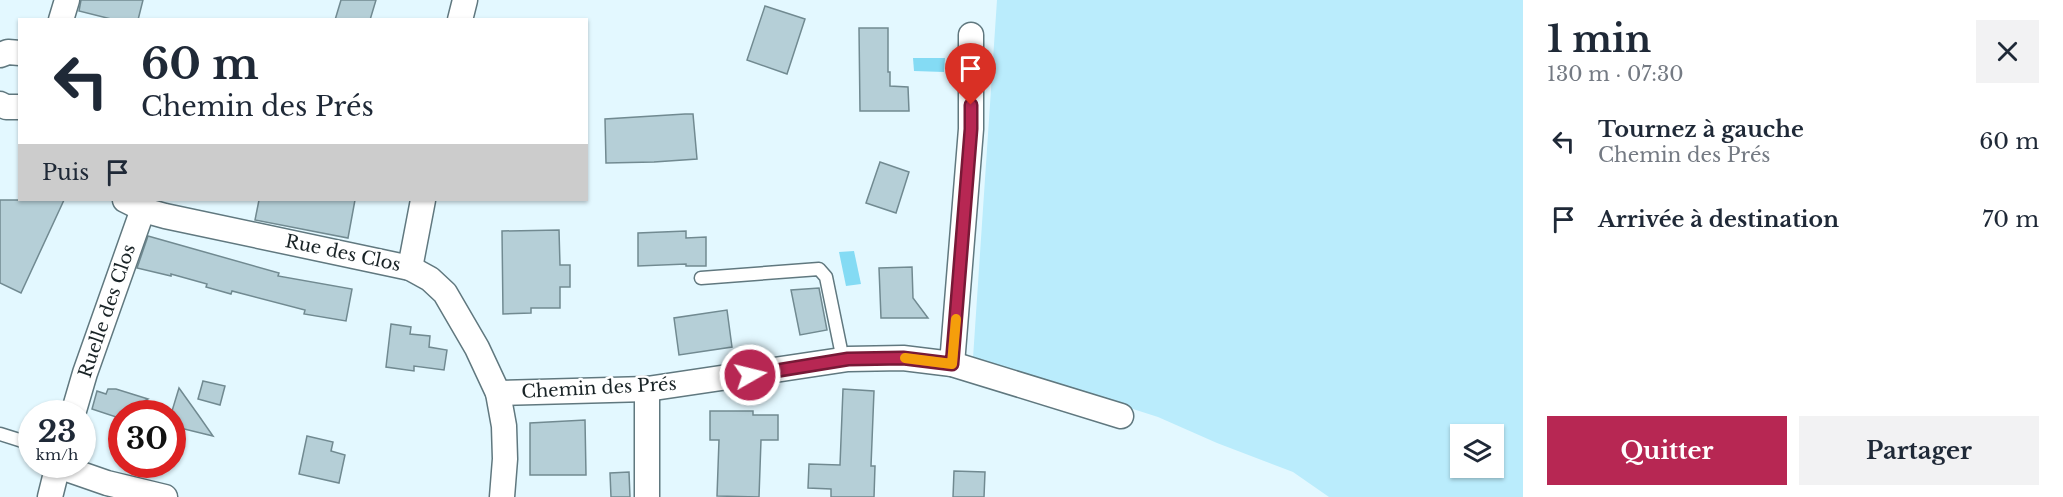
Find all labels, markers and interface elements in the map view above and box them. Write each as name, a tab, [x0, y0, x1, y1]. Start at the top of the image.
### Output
text: 1 min	[1547, 17, 1651, 62]
button: close	[1976, 20, 2039, 83]
text: 60 m	[141, 38, 259, 90]
icon: left	[42, 42, 120, 120]
pin	[945, 43, 996, 105]
icon: arrive	[954, 52, 987, 85]
text: 130 m · 07:30	[1547, 62, 1684, 86]
text: Chemin des Prés	[141, 90, 374, 123]
text: Tournez à gauche	[1598, 116, 1804, 143]
icon: left	[1547, 125, 1580, 158]
text: 60 m	[1979, 128, 2039, 155]
text: Chemin des Prés	[1598, 143, 1770, 167]
icon: arrive	[101, 156, 134, 189]
text: Puis	[42, 159, 89, 186]
icon: arrive	[1547, 203, 1580, 236]
text: Arrivée à destination	[1598, 206, 1839, 233]
text: 70 m	[1982, 206, 2039, 233]
street label: Rue des Clos	[283, 230, 403, 276]
street label: Ruelle des Clos	[74, 241, 140, 381]
position arrow	[718, 343, 782, 407]
street label: Chemin des Prés	[521, 373, 677, 403]
speed limit sign: 30	[108, 400, 186, 478]
text: 23	[38, 413, 76, 450]
button: Quitter	[1547, 416, 1787, 485]
button: Partager	[1799, 416, 2039, 485]
map controls	[1450, 424, 1504, 478]
button: layers	[1450, 424, 1504, 478]
text: km/h	[36, 445, 78, 464]

